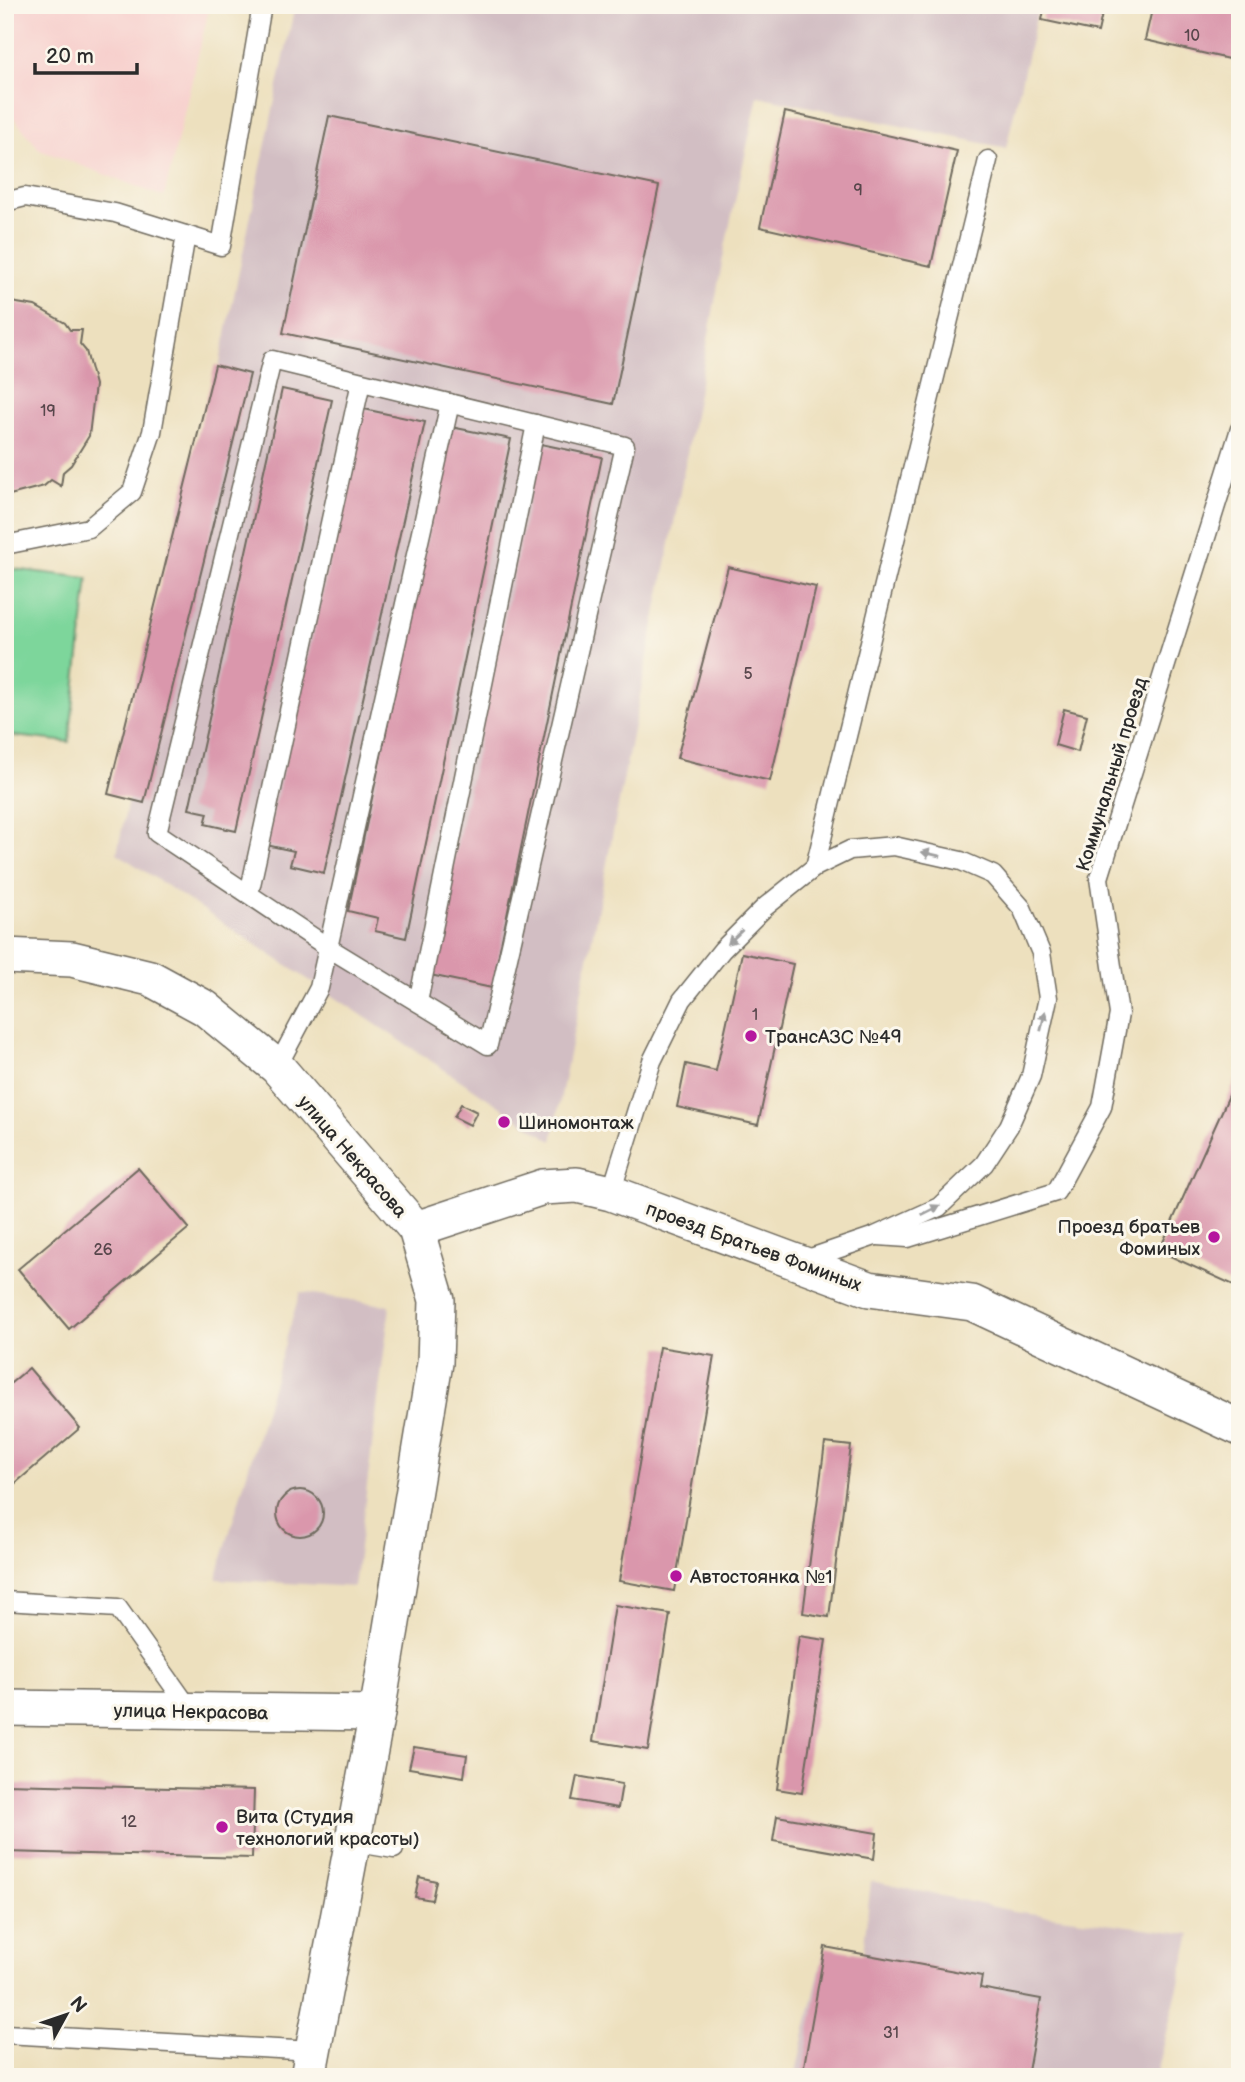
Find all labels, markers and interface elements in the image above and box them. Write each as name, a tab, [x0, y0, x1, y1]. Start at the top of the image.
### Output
house number: 10	[1184, 27, 1200, 46]
scale bar	[35, 32, 136, 76]
text: 20 m	[46, 44, 94, 69]
house number: 9	[853, 181, 863, 200]
house number: 19	[40, 402, 56, 421]
house number: 5	[743, 665, 753, 684]
street label: Коммунальный проезд	[1072, 674, 1153, 874]
one-way arrow	[920, 849, 942, 860]
one-way arrow	[726, 928, 743, 945]
house number: 1	[752, 1006, 758, 1025]
one-way arrow	[1038, 1010, 1049, 1032]
place label: ТрансАЗС №49	[765, 1026, 902, 1049]
marker: ТрансАЗС №49	[743, 1028, 759, 1044]
street label: улица Некрасова	[292, 1091, 411, 1223]
place label: Шиномонтаж	[518, 1112, 635, 1135]
marker: Шиномонтаж	[496, 1114, 512, 1130]
street label: проезд Братьев Фоминых	[643, 1198, 865, 1297]
one-way arrow	[921, 1205, 941, 1217]
place label: Проезд братьев Фоминых	[1058, 1216, 1200, 1261]
marker: Проезд братьев Фоминых	[1206, 1229, 1222, 1245]
house number: 26	[93, 1241, 113, 1260]
place label: Автостоянка №1	[689, 1566, 833, 1589]
marker: Автостоянка №1	[668, 1568, 684, 1584]
street label: улица Некрасова	[113, 1700, 269, 1725]
place label: Вита (Студия технологий красоты)	[236, 1806, 420, 1851]
house number: 12	[121, 1813, 137, 1832]
marker: Вита (Студия технологий красоты)	[214, 1819, 230, 1835]
north arrow	[32, 1980, 102, 2050]
text: N	[64, 1992, 91, 2018]
house number: 31	[883, 2024, 899, 2043]

